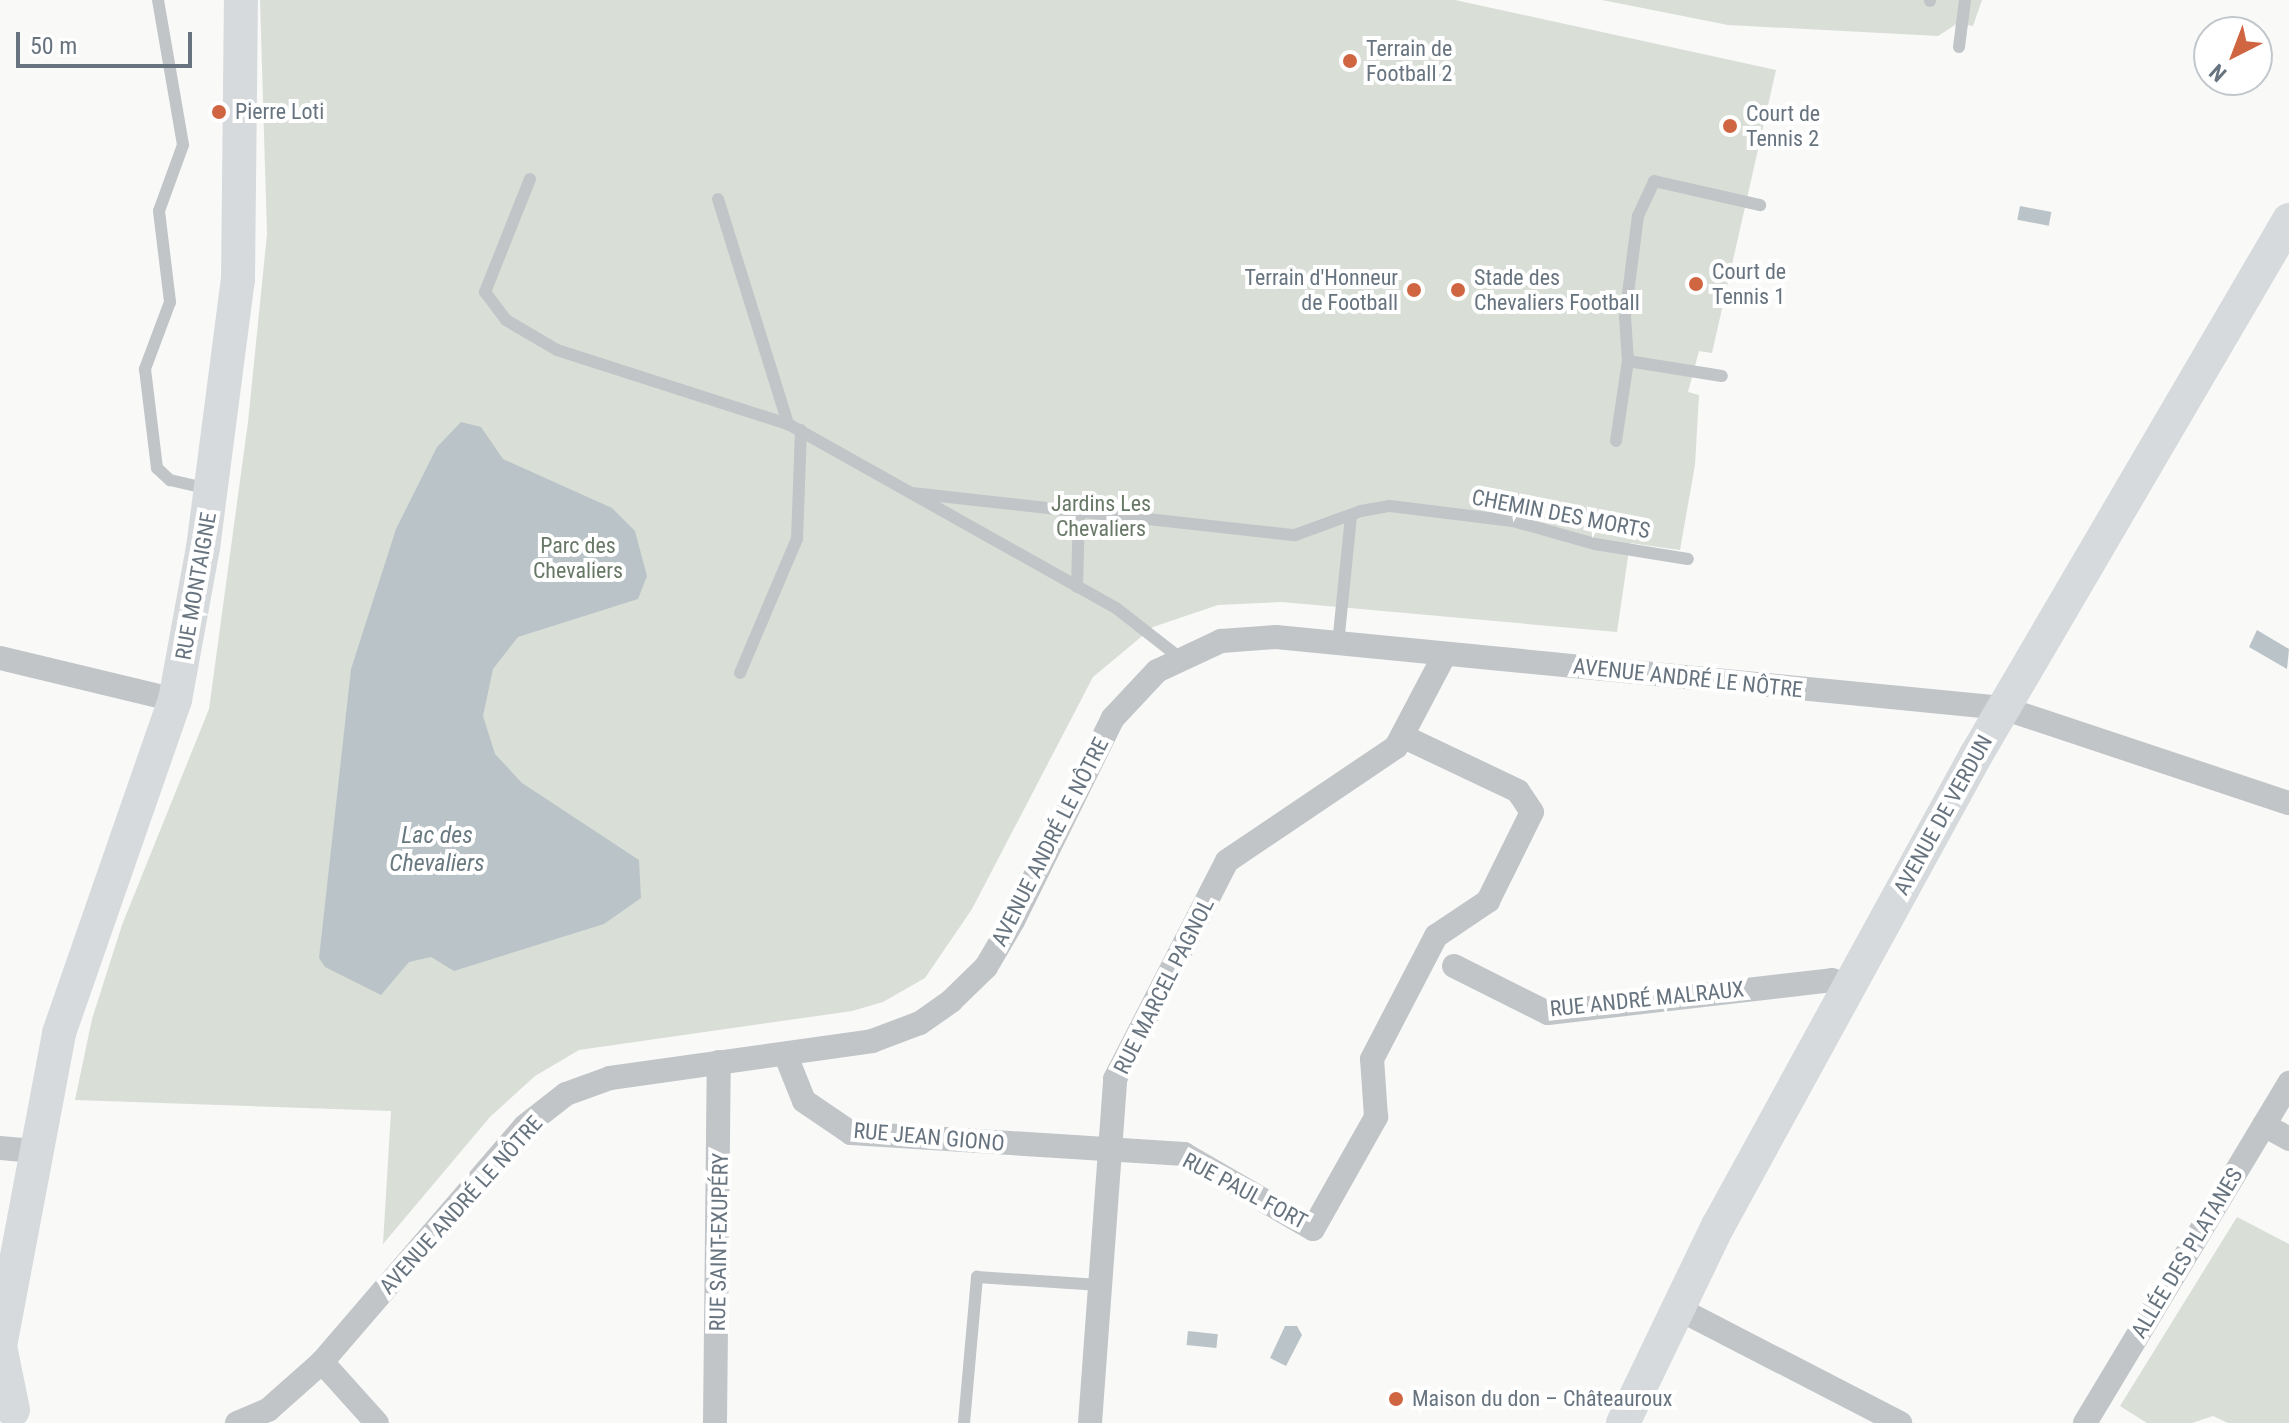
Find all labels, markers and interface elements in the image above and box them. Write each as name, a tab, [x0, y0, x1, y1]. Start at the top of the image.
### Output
scale bar	[20, 16, 196, 66]
north arrow	[2193, 16, 2273, 96]
text: 50 m	[30, 32, 77, 60]
place label: Terrain de Football 2	[1366, 35, 1452, 86]
marker: Terrain de Football 2	[1341, 52, 1359, 70]
text: N	[2205, 59, 2231, 87]
place label: Pierre Loti	[235, 99, 324, 125]
place label: Court de Tennis 2	[1746, 100, 1820, 152]
marker: Pierre Loti	[210, 103, 228, 121]
marker: Court de Tennis 2	[1721, 117, 1739, 135]
place label: Court de Tennis 1	[1712, 258, 1786, 310]
place label: Terrain d'Honneur de Football	[1245, 264, 1398, 316]
place label: Stade des Chevaliers Football	[1474, 264, 1640, 316]
marker: Court de Tennis 1	[1687, 275, 1705, 293]
marker: Terrain d'Honneur de Football	[1405, 281, 1423, 299]
marker: Stade des Chevaliers Football	[1449, 281, 1467, 299]
street label: CHEMIN DES MORTS	[1470, 484, 1652, 544]
park label: Jardins Les Chevaliers	[1051, 490, 1151, 542]
street label: RUE MONTAIGNE	[170, 510, 222, 662]
park label: Parc des Chevaliers	[533, 532, 623, 584]
street label: AVENUE ANDRÉ LE NÔTRE	[1572, 653, 1804, 703]
street label: AVENUE DE VERDUN	[1888, 730, 1998, 900]
street label: AVENUE ANDRÉ LE NÔTRE	[986, 733, 1114, 951]
water label: Lac des Chevaliers	[389, 822, 485, 878]
street label: RUE MARCEL PAGNOL	[1108, 894, 1220, 1078]
street label: RUE ANDRÉ MALRAUX	[1549, 976, 1745, 1022]
street label: AVENUE ANDRÉ LE NÔTRE	[374, 1110, 548, 1300]
street label: RUE JEAN GIONO	[852, 1117, 1006, 1157]
street label: RUE PAUL FORT	[1178, 1147, 1312, 1235]
street label: RUE SAINT-EXUPÉRY	[704, 1152, 734, 1332]
street label: ALLÉE DES PLATANES	[2126, 1163, 2248, 1343]
place label: Maison du don – Châteauroux	[1412, 1386, 1672, 1412]
marker: Maison du don – Châteauroux	[1387, 1390, 1405, 1408]

